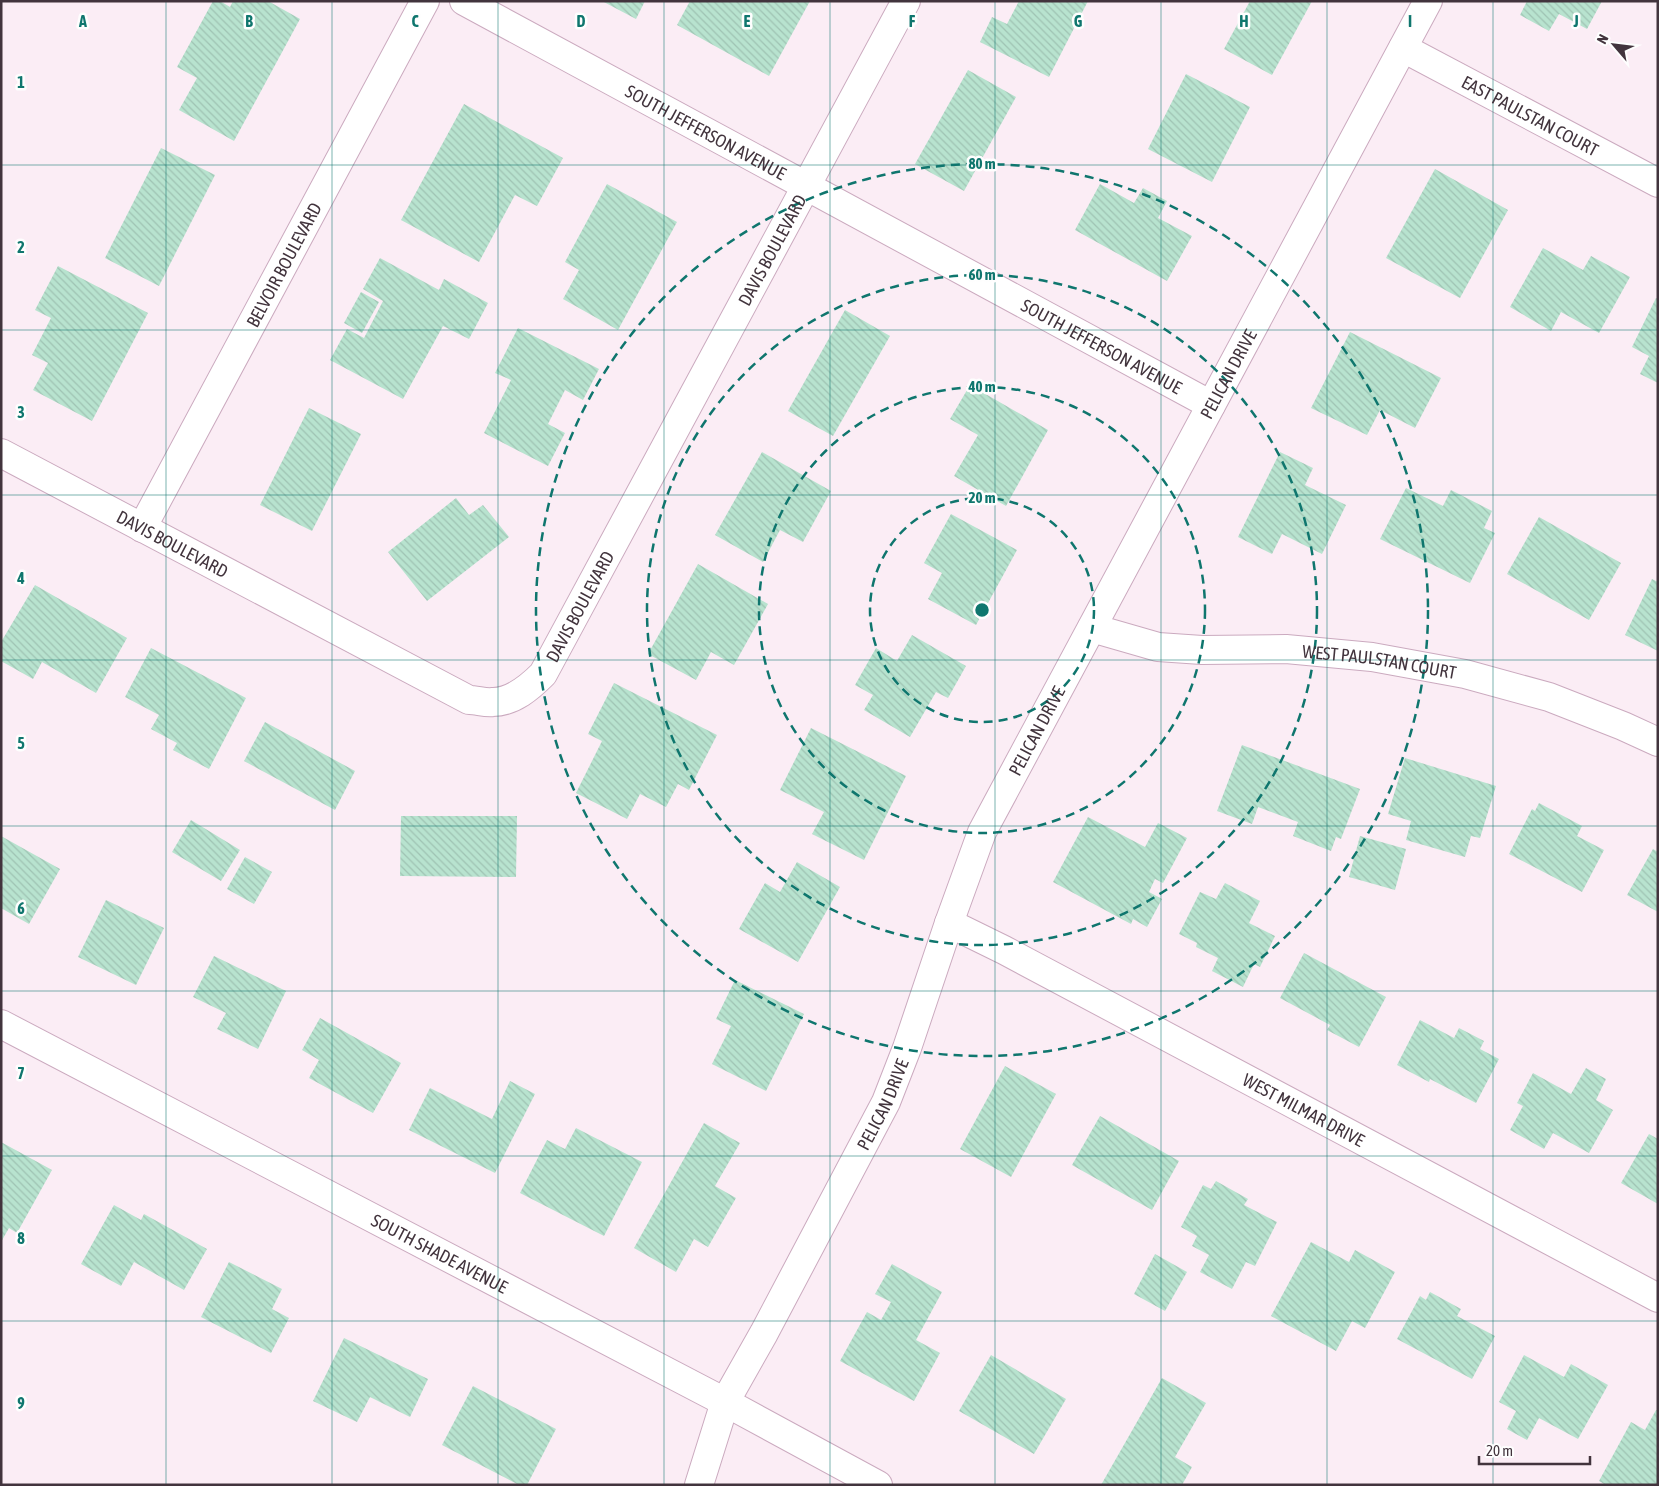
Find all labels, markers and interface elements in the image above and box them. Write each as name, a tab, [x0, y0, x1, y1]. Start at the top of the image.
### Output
text: A	[78, 12, 87, 30]
text: B	[245, 12, 253, 30]
text: C	[411, 12, 419, 30]
text: D	[577, 12, 586, 30]
text: E	[744, 12, 751, 30]
text: F	[909, 12, 916, 30]
text: G	[1074, 12, 1083, 30]
text: H	[1239, 12, 1249, 30]
text: I	[1408, 12, 1412, 30]
text: J	[1572, 12, 1579, 30]
north arrow	[1589, 20, 1639, 70]
text: N	[1594, 31, 1612, 46]
street label: EAST PAULSTAN COURT	[1458, 71, 1602, 160]
text: 1	[17, 73, 25, 91]
street label: SOUTH JEFFERSON AVENUE	[622, 80, 790, 184]
text: 80 m	[969, 155, 996, 172]
street label: DAVIS BOULEVARD	[733, 191, 810, 309]
street label: BELVOIR BOULEVARD	[242, 199, 325, 330]
text: 2	[17, 238, 25, 256]
text: 60 m	[969, 266, 996, 283]
street label: SOUTH JEFFERSON AVENUE	[1018, 294, 1186, 398]
street label: PELICAN DRIVE	[1195, 325, 1261, 422]
text: 40 m	[968, 378, 996, 395]
text: 3	[17, 403, 25, 421]
text: 20 m	[969, 489, 996, 506]
street label: DAVIS BOULEVARD	[113, 506, 232, 581]
street label: DAVIS BOULEVARD	[541, 547, 618, 665]
text: 4	[16, 569, 25, 587]
centre of rings	[973, 601, 991, 619]
street label: WEST PAULSTAN COURT	[1301, 640, 1458, 683]
street label: PELICAN DRIVE	[1004, 682, 1069, 779]
text: 5	[17, 734, 25, 752]
text: 6	[17, 899, 25, 917]
street label: PELICAN DRIVE	[852, 1055, 912, 1153]
text: 7	[17, 1064, 25, 1082]
street label: WEST MILMAR DRIVE	[1239, 1069, 1369, 1151]
street label: SOUTH SHADE AVENUE	[368, 1209, 512, 1297]
text: 8	[17, 1229, 25, 1247]
text: 9	[17, 1394, 25, 1412]
scale bar	[1479, 1434, 1590, 1466]
text: 20 m	[1486, 1442, 1513, 1459]

